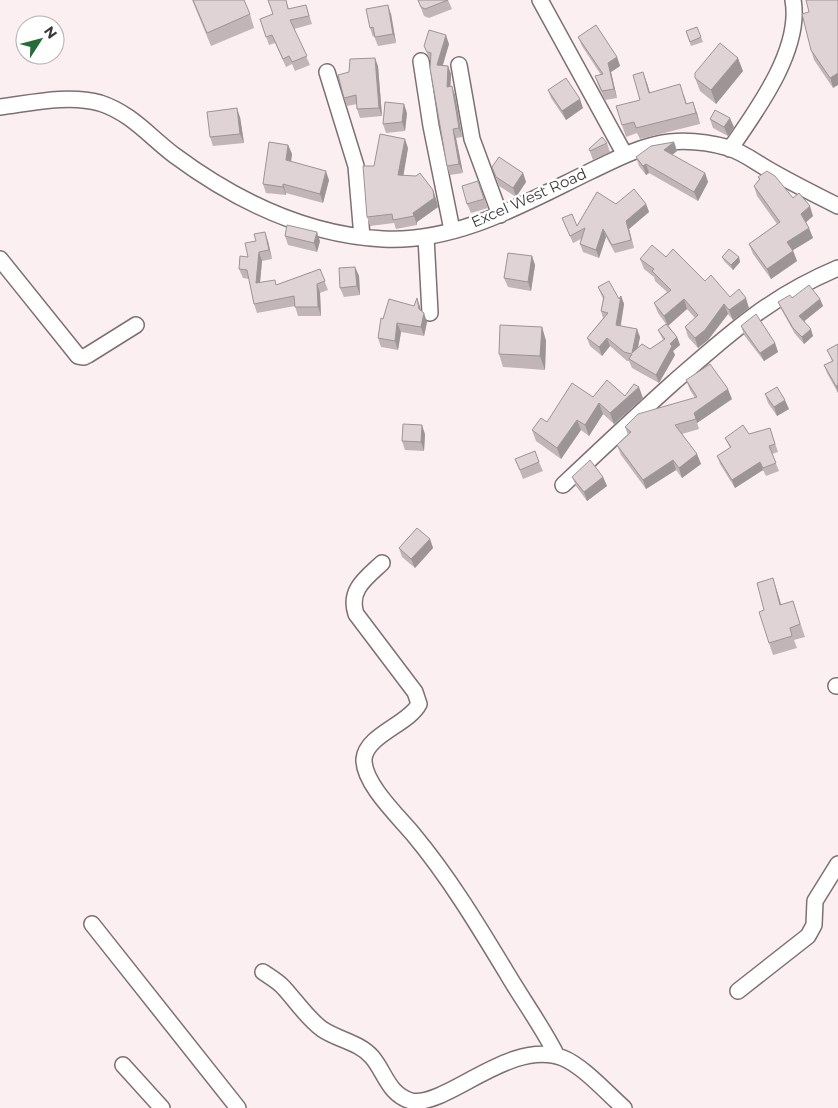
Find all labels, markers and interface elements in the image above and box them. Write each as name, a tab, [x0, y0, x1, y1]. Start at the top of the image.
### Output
north arrow	[15, 15, 65, 65]
text: N	[40, 22, 61, 42]
street label: Excel West Road	[468, 164, 589, 232]

